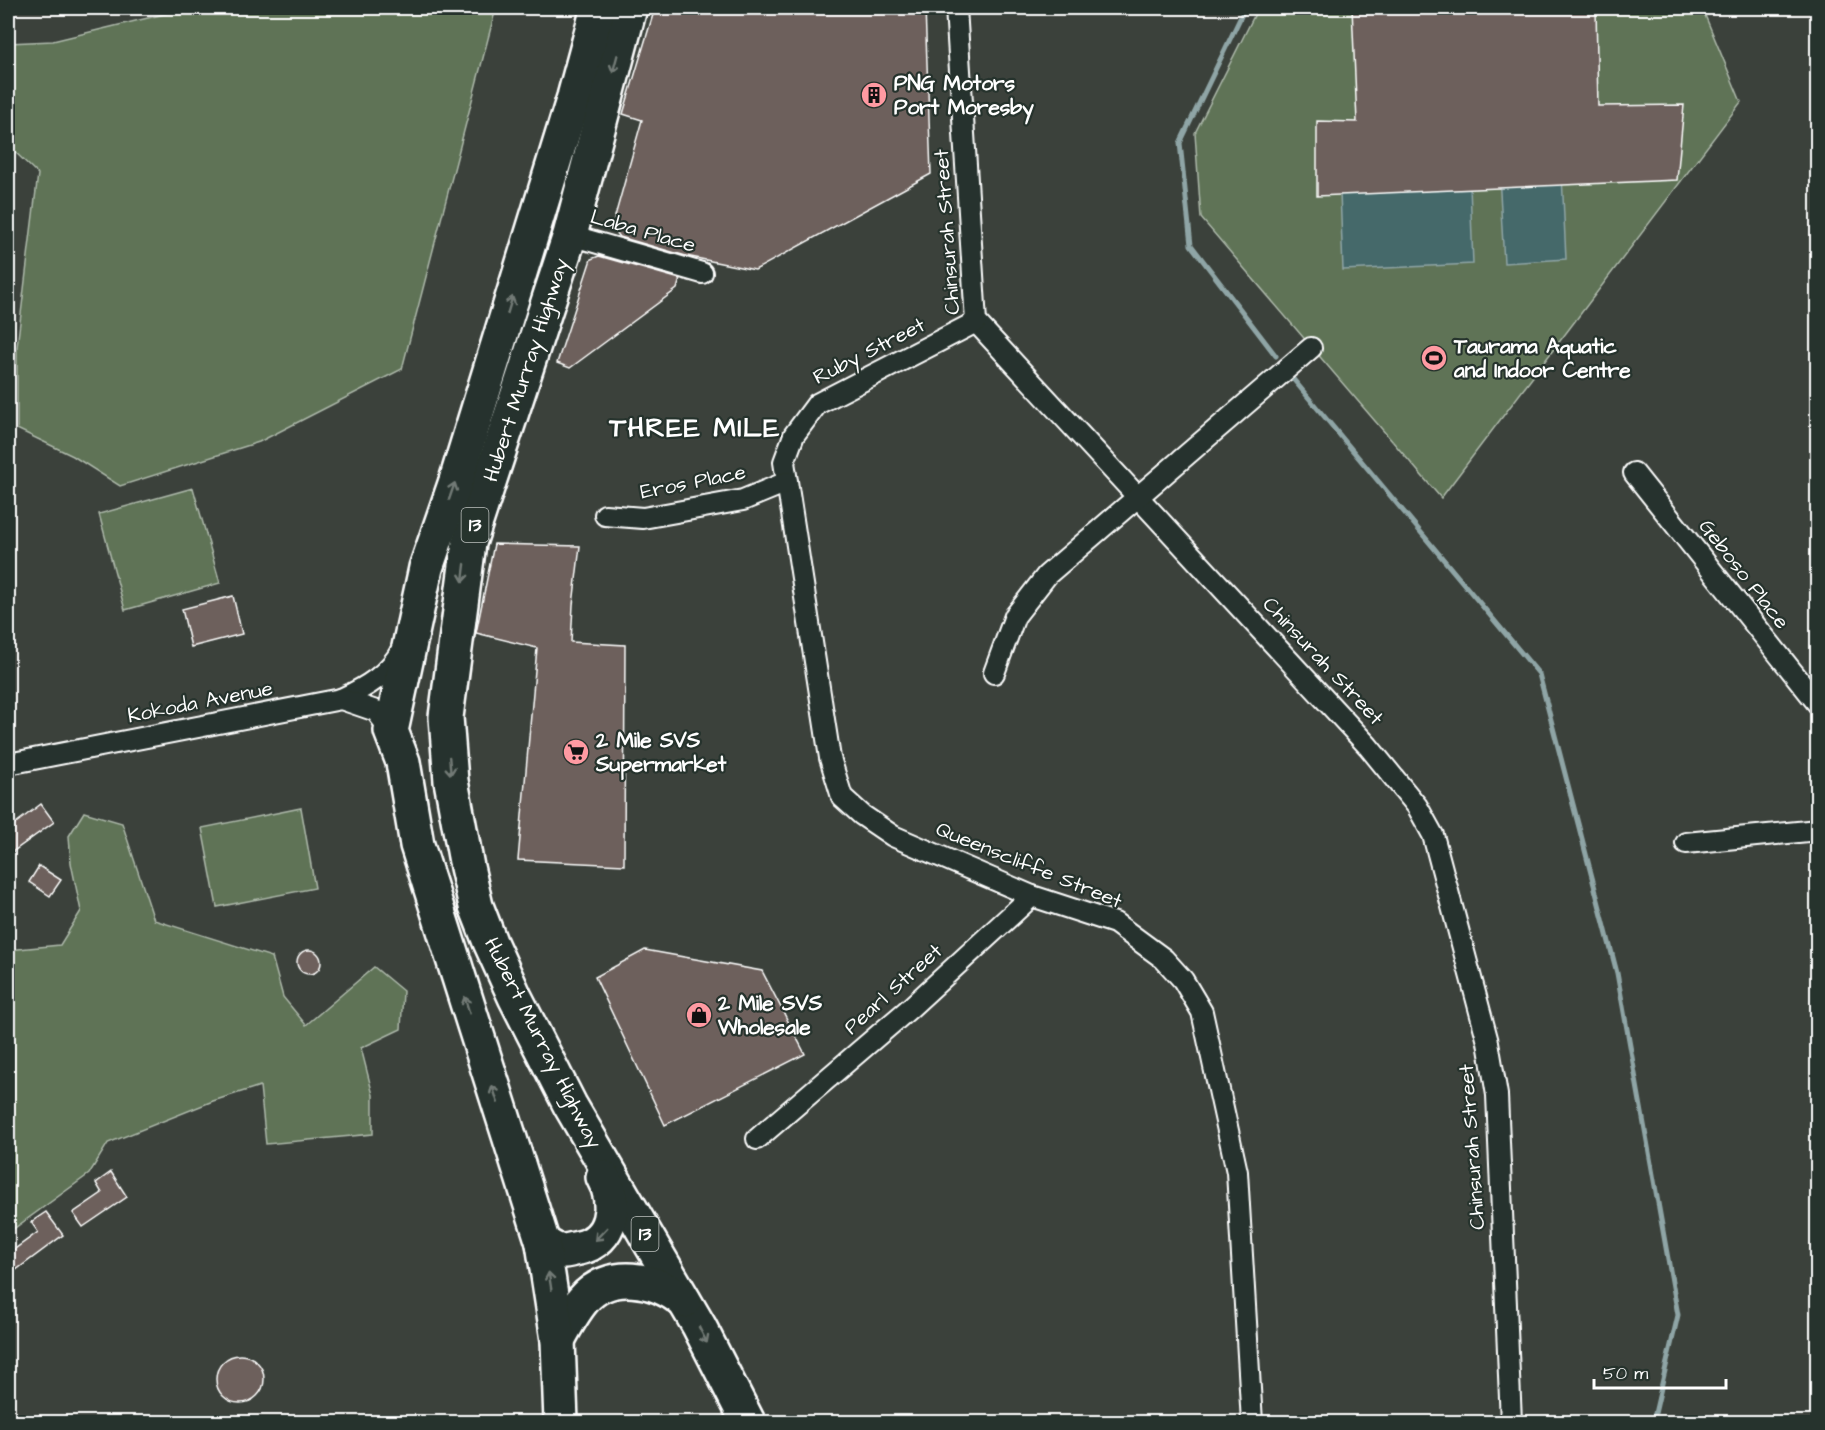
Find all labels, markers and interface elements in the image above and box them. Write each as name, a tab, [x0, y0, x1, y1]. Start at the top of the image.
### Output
one-way arrow	[609, 54, 621, 73]
place label: PNG Motors Port Moresby	[894, 69, 1034, 125]
building icon: PNG Motors Port Moresby	[859, 80, 889, 110]
street label: Chinsurah Street	[927, 148, 967, 316]
street label: Laba Place	[587, 202, 699, 260]
street label: Hubert Murray Highway	[476, 254, 578, 486]
one-way arrow	[505, 296, 516, 315]
street label: Ruby Street	[808, 310, 931, 393]
place label: Taurama Aquatic and Indoor Centre	[1453, 332, 1631, 385]
sports icon: Taurama Aquatic and Indoor Centre	[1419, 343, 1449, 373]
district label: THREE MILE	[608, 409, 781, 447]
street label: Eros Place	[638, 458, 748, 506]
one-way arrow	[447, 482, 458, 501]
road number: 13	[462, 508, 488, 542]
street label: Geboso Place	[1692, 513, 1796, 635]
one-way arrow	[459, 562, 470, 582]
street label: Chinsurah Street	[1256, 590, 1391, 732]
street label: Kokoda Avenue	[125, 674, 275, 730]
place label: 2 Mile SVS Supermarket	[595, 726, 727, 780]
supermarket icon: 2 Mile SVS Supermarket	[561, 737, 591, 767]
one-way arrow	[445, 756, 456, 776]
street label: Queenscliffe Street	[931, 814, 1127, 916]
street label: Hubert Murray Highway	[475, 933, 609, 1155]
street label: Pearl Street	[837, 937, 949, 1041]
place label: 2 Mile SVS Wholesale	[717, 989, 823, 1042]
one-way arrow	[461, 995, 472, 1014]
shop icon: 2 Mile SVS Wholesale	[684, 1000, 714, 1030]
street label: Chinsurah Street	[1452, 1063, 1492, 1231]
one-way arrow	[488, 1085, 499, 1104]
road number: 13	[632, 1217, 658, 1251]
one-way arrow	[594, 1226, 609, 1241]
one-way arrow	[544, 1271, 555, 1291]
one-way arrow	[698, 1326, 709, 1344]
scale bar	[1594, 1352, 1726, 1390]
text: 50 m	[1603, 1361, 1648, 1386]

